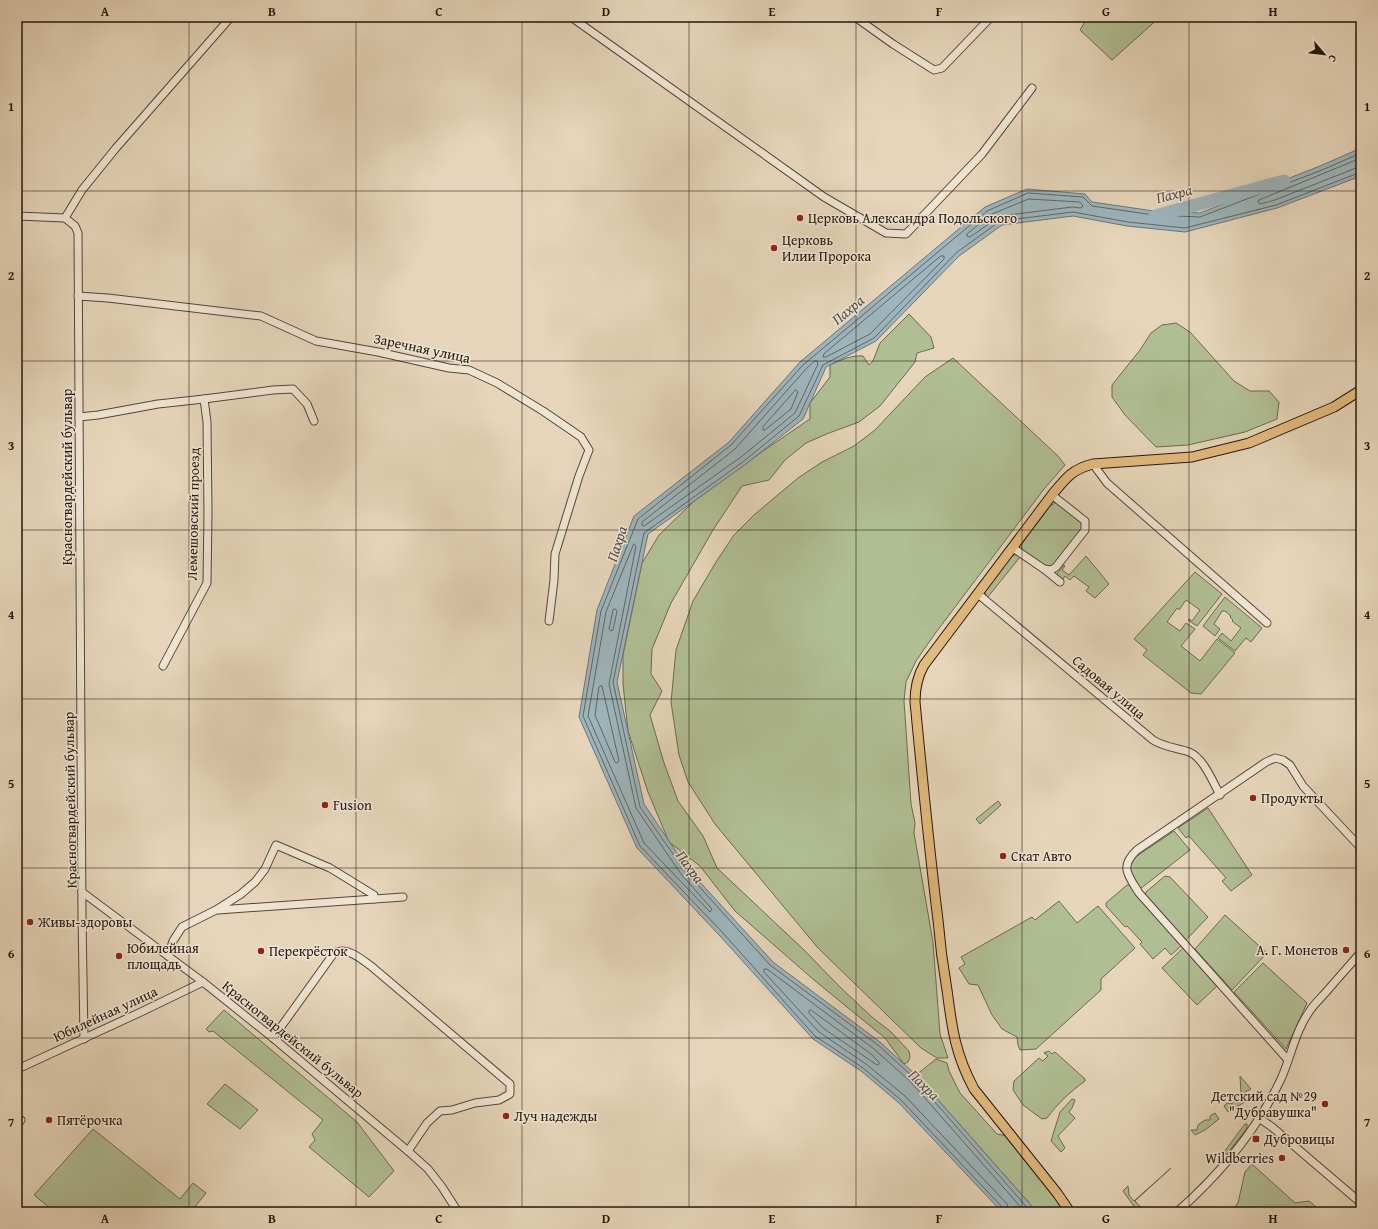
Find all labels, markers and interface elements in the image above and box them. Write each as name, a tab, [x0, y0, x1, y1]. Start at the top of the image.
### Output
text: A	[101, 2, 110, 21]
text: B	[268, 2, 276, 21]
text: C	[435, 2, 443, 21]
text: D	[602, 2, 610, 21]
text: E	[769, 2, 776, 21]
text: F	[936, 2, 943, 21]
text: G	[1102, 2, 1110, 21]
text: H	[1268, 2, 1278, 21]
north arrow	[1304, 34, 1344, 74]
text: С	[1324, 52, 1341, 65]
text: 1	[8, 97, 14, 116]
text: 1	[1364, 97, 1370, 116]
water label: Пахра	[1154, 179, 1194, 208]
place label: Церковь Александра Подольского	[808, 208, 1017, 228]
marker: Церковь Александра Подольского	[795, 213, 805, 223]
place label: Церковь Илии Пророка	[782, 230, 872, 266]
marker: Церковь Илии Пророка	[769, 243, 779, 253]
text: 2	[8, 266, 15, 285]
text: 2	[1364, 266, 1371, 285]
water label: Пахра	[827, 290, 868, 329]
street label: Заречная улица	[372, 328, 472, 368]
street label: Красногвардейский бульвар	[57, 388, 77, 565]
text: 3	[8, 436, 14, 455]
text: 3	[1364, 436, 1370, 455]
street label: Лемешовский проезд	[182, 447, 204, 581]
water label: Пахра	[601, 523, 632, 564]
text: 4	[8, 605, 15, 624]
text: 4	[1364, 605, 1371, 624]
street label: Садовая улица	[1068, 650, 1150, 724]
street label: Красногвардейский бульвар	[58, 711, 82, 889]
text: 5	[8, 774, 15, 793]
text: 5	[1364, 774, 1371, 793]
place label: Продукты	[1261, 788, 1324, 808]
marker: Продукты	[1248, 793, 1258, 803]
place label: Fusion	[333, 795, 372, 815]
marker: Fusion	[320, 800, 330, 810]
water label: Пахра	[671, 846, 710, 888]
place label: Скат Авто	[1011, 846, 1072, 866]
marker: Скат Авто	[998, 851, 1008, 861]
place label: Живы-здоровы	[37, 912, 133, 932]
marker: Живы-здоровы	[25, 917, 35, 927]
place label: Юбилейная площадь	[127, 938, 199, 974]
place label: А. Г. Монетов	[1256, 940, 1338, 960]
place label: Перекрёсток	[269, 941, 348, 961]
text: 6	[8, 944, 15, 963]
text: 6	[1364, 944, 1371, 963]
marker: А. Г. Монетов	[1341, 945, 1351, 955]
marker: Перекрёсток	[256, 946, 266, 956]
marker: Юбилейная площадь	[114, 951, 124, 961]
street label: Красногвардейский бульвар	[218, 976, 368, 1103]
street label: Юбилейная улица	[50, 981, 161, 1047]
water label: Пахра	[904, 1064, 945, 1105]
place label: Детский сад №29 "Дубравушка"	[1210, 1086, 1317, 1122]
marker: Детский сад №29 "Дубравушка"	[1320, 1099, 1330, 1109]
place label: Луч надежды	[514, 1106, 597, 1126]
place label: Пятёрочка	[57, 1110, 123, 1130]
marker: Луч надежды	[501, 1111, 511, 1121]
text: 7	[8, 1113, 15, 1132]
text: 7	[1364, 1113, 1371, 1132]
marker: Пятёрочка	[44, 1115, 54, 1125]
place label: Дубровицы	[1263, 1129, 1335, 1149]
marker: Дубровицы	[1251, 1134, 1261, 1144]
place label: Wildberries	[1205, 1148, 1274, 1168]
marker: Wildberries	[1277, 1153, 1287, 1163]
text: A	[101, 1209, 110, 1228]
text: B	[268, 1209, 276, 1228]
text: C	[435, 1209, 443, 1228]
text: D	[602, 1209, 610, 1228]
text: E	[769, 1209, 776, 1228]
text: F	[936, 1209, 943, 1228]
text: G	[1102, 1209, 1110, 1228]
text: H	[1268, 1209, 1278, 1228]

